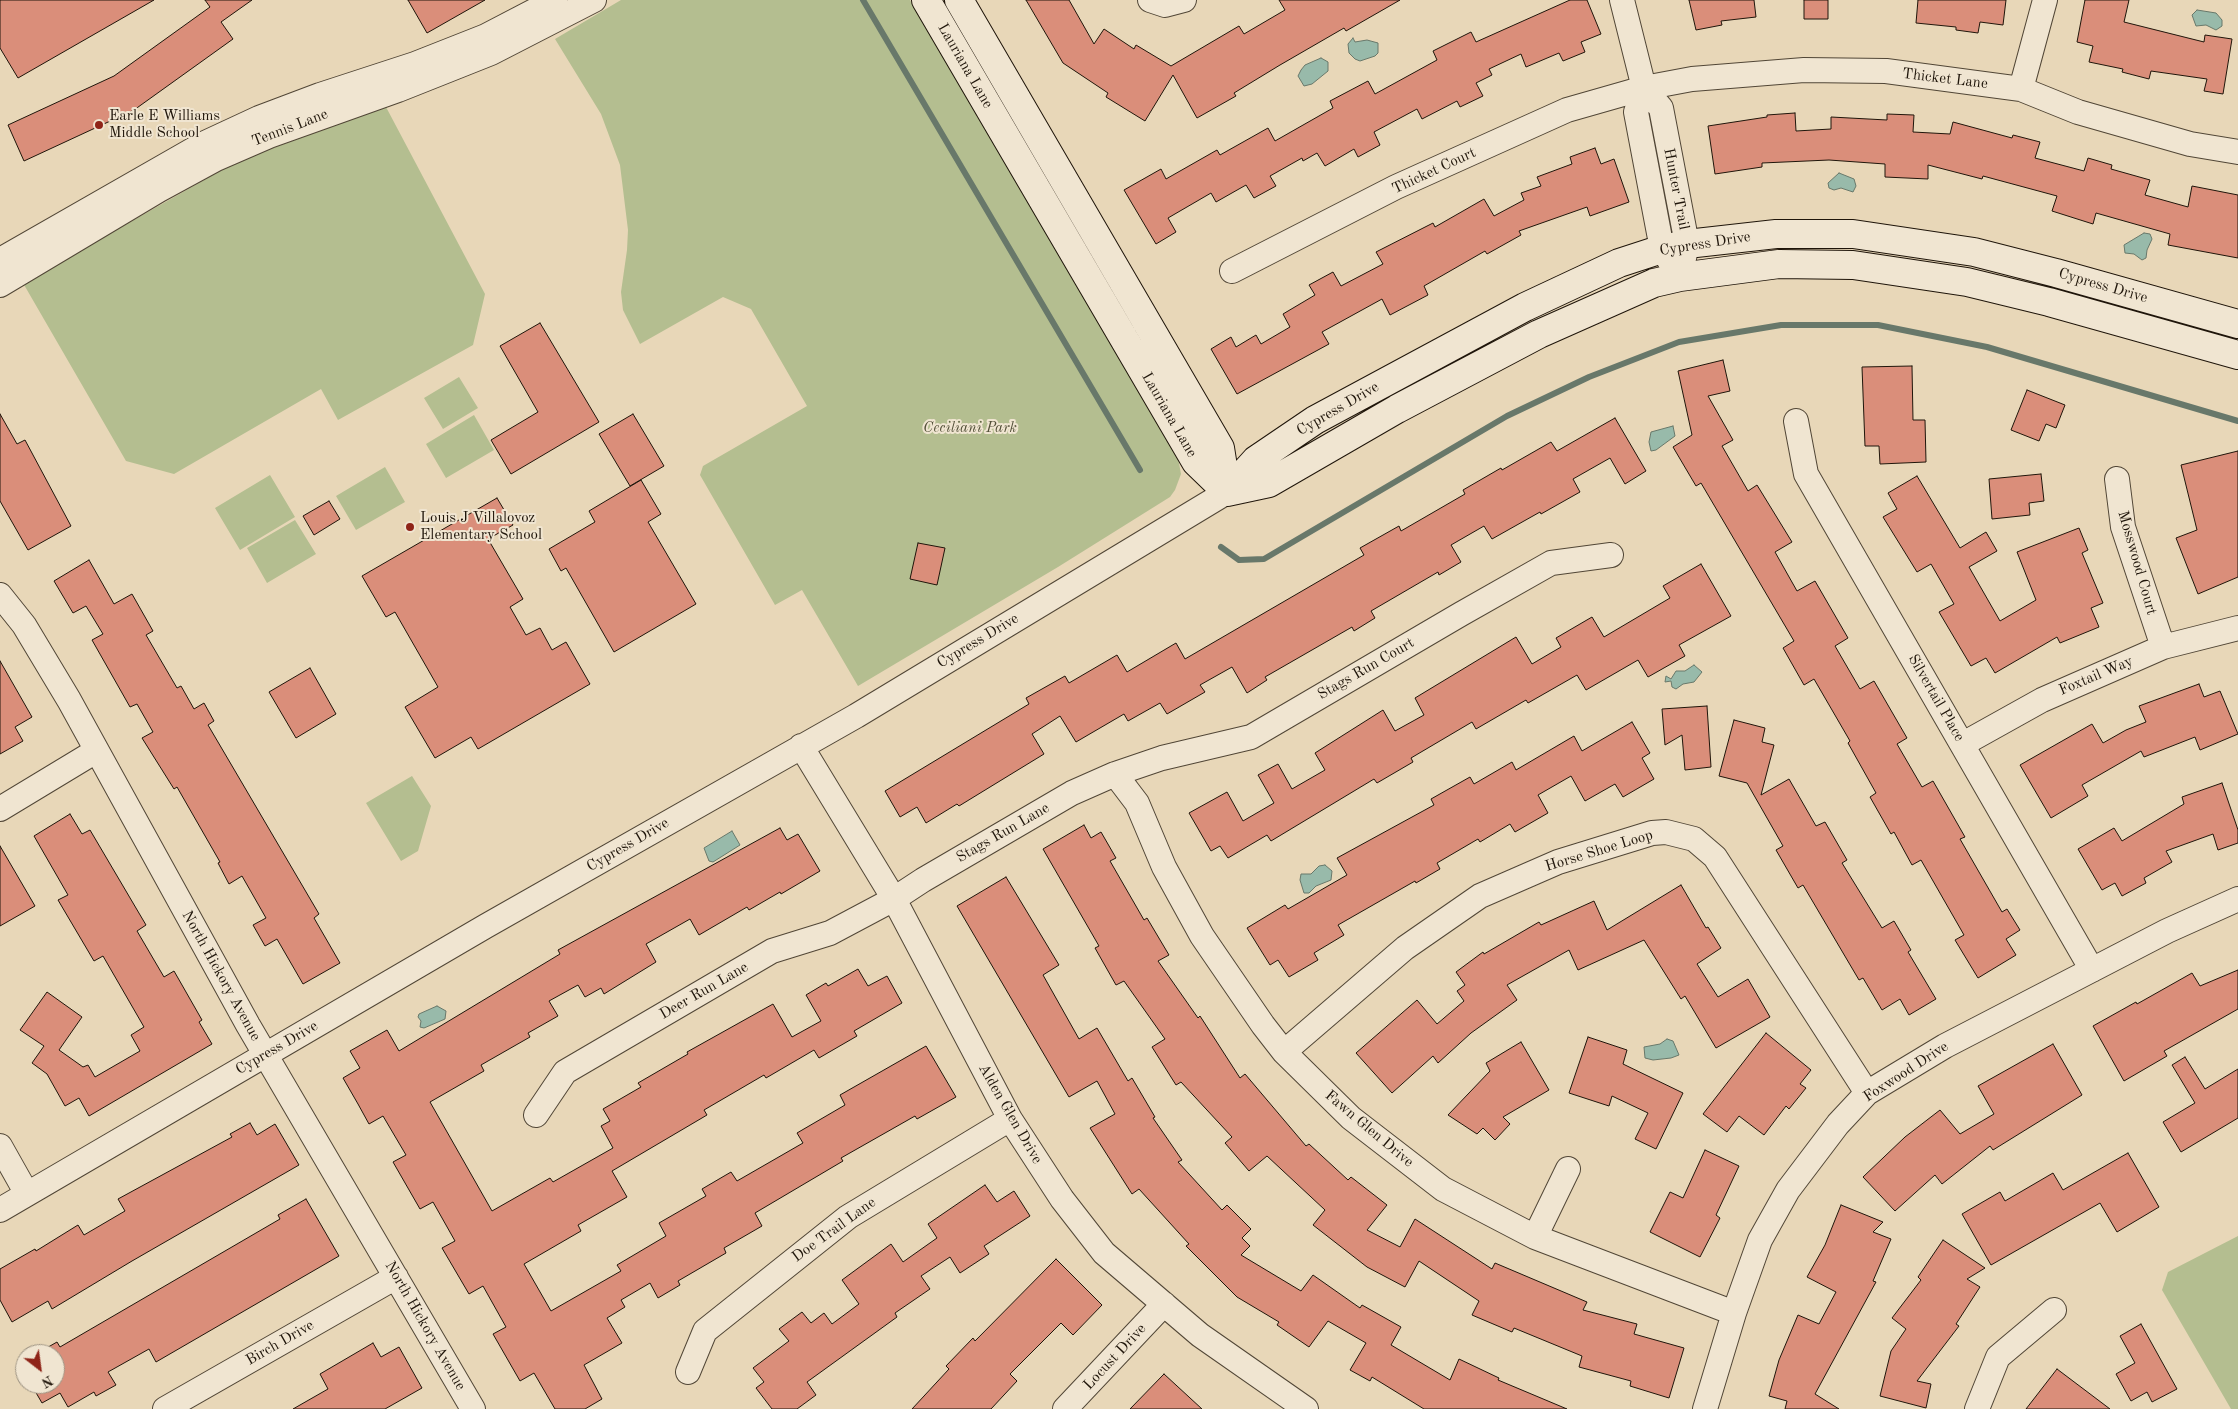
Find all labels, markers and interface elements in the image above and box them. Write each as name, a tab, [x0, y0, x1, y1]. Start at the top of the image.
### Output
street label: Lauriana Lane	[933, 20, 997, 112]
street label: Thicket Lane	[1901, 65, 1989, 93]
street label: Tennis Lane	[249, 105, 331, 151]
place label: Earle E Williams Middle School	[109, 107, 220, 142]
marker: Earle E Williams Middle School	[93, 119, 105, 131]
street label: Thicket Court	[1389, 144, 1479, 198]
street label: Hunter Trail	[1659, 147, 1693, 231]
street label: Cypress Drive	[1658, 228, 1752, 260]
street label: Cypress Drive	[2056, 265, 2150, 307]
street label: Lauriana Lane	[1137, 369, 1201, 461]
street label: Cypress Drive	[1294, 378, 1382, 440]
park label: Ceciliani Park	[923, 419, 1017, 437]
place label: Louis J Villalovoz Elementary School	[420, 509, 542, 544]
street label: Mosswood Court	[2113, 509, 2161, 617]
marker: Louis J Villalovoz Elementary School	[404, 521, 416, 533]
street label: Cypress Drive	[934, 610, 1022, 672]
street label: Stags Run Court	[1314, 634, 1418, 704]
street label: Silvertail Place	[1904, 651, 1968, 745]
street label: Foxtail Way	[2056, 652, 2136, 700]
street label: Stags Run Lane	[953, 799, 1053, 867]
street label: Cypress Drive	[584, 814, 672, 876]
street label: Horse Shoe Loop	[1543, 826, 1655, 876]
street label: North Hickory Avenue	[178, 908, 264, 1044]
street label: Deer Run Lane	[656, 958, 752, 1024]
street label: Cypress Drive	[233, 1017, 321, 1079]
street label: Foxwood Drive	[1860, 1038, 1952, 1106]
street label: Alden Glen Drive	[974, 1061, 1046, 1167]
street label: Fawn Glen Drive	[1321, 1087, 1417, 1171]
street label: Doe Trail Lane	[789, 1194, 879, 1266]
street label: North Hickory Avenue	[381, 1258, 469, 1394]
street label: Birch Drive	[243, 1316, 317, 1370]
street label: Locust Drive	[1080, 1320, 1150, 1394]
north arrow	[15, 1344, 65, 1394]
text: N	[39, 1372, 55, 1390]

